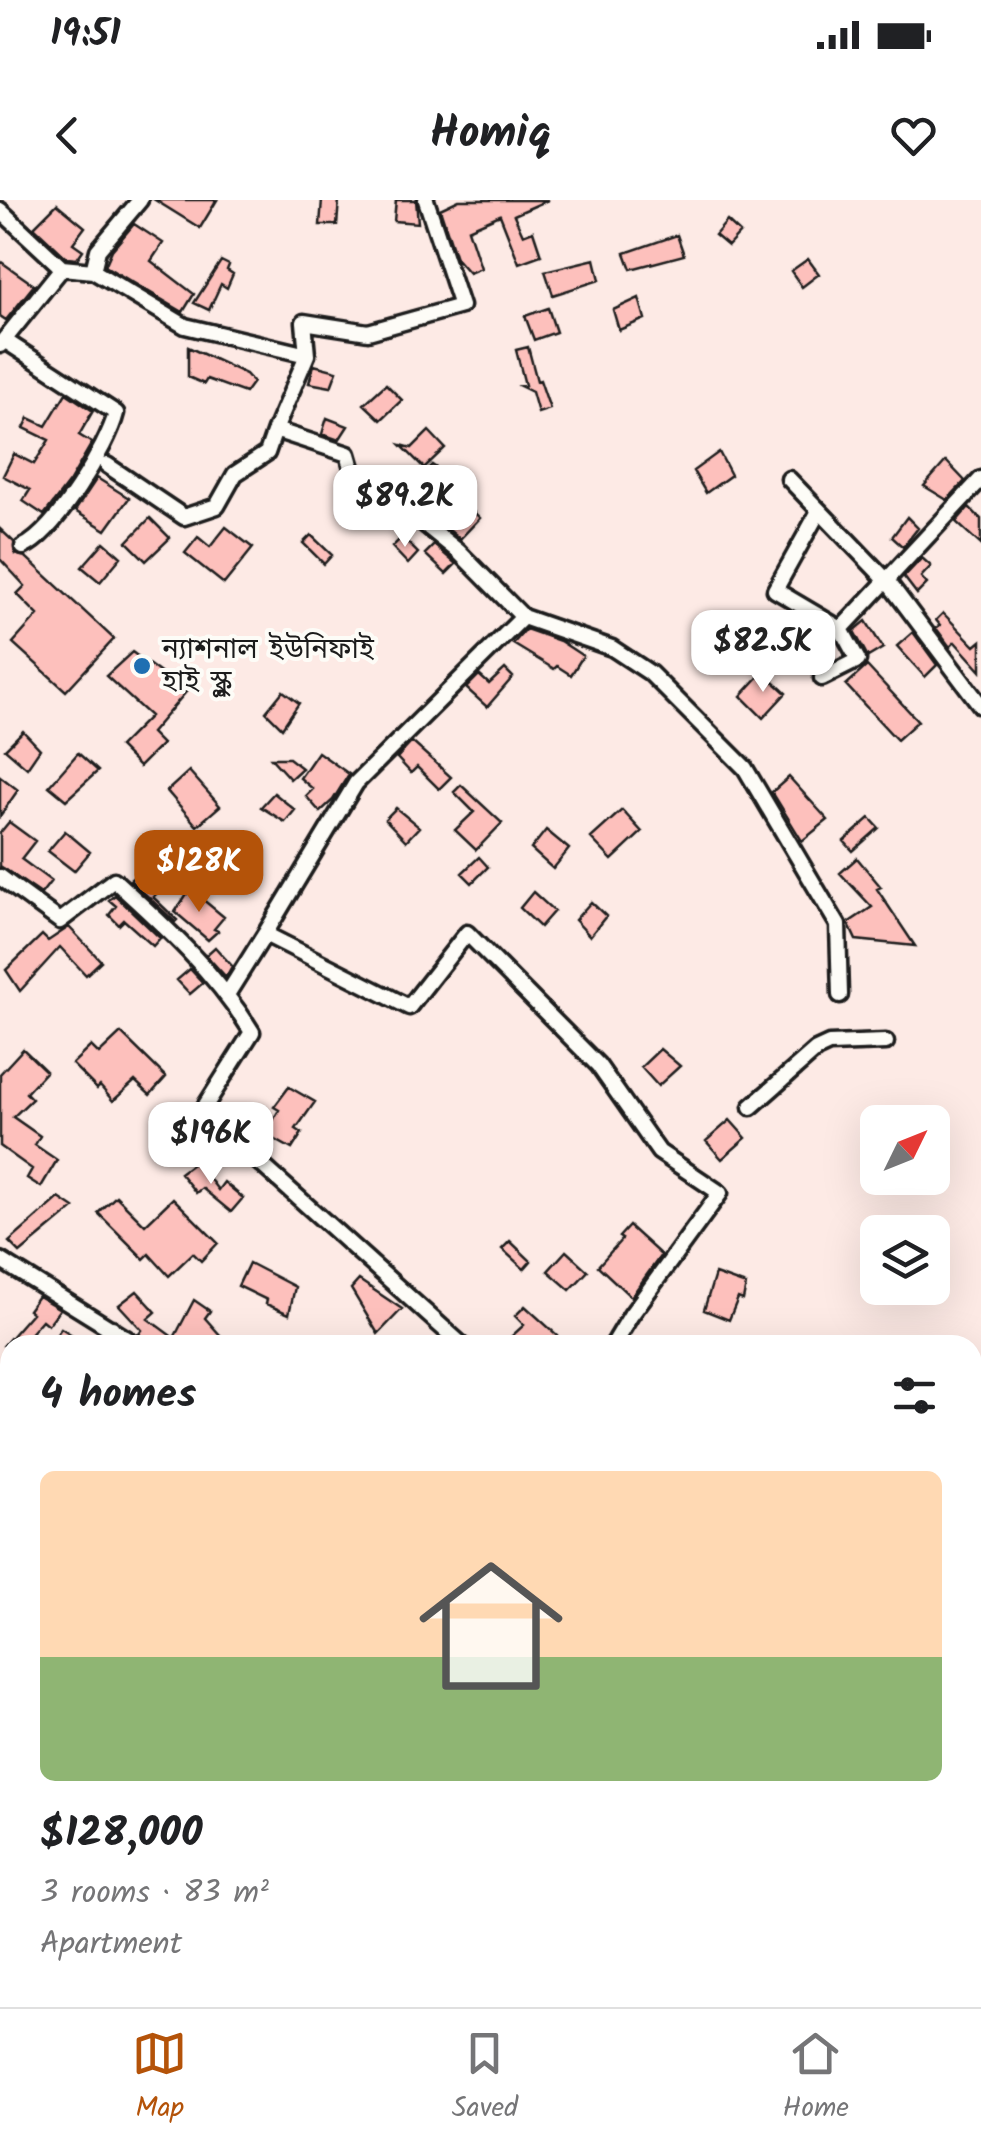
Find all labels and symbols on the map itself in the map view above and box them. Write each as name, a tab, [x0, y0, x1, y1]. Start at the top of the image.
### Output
pin: $89.2K	[324, 465, 486, 550]
pin: $82.5K	[682, 610, 844, 695]
place label: ন্যাশনাল ইউনিফাই হাই স্কুল	[161, 628, 375, 705]
marker: ন্যাশনাল ইউনিফাই হাই স্কুল	[131, 655, 153, 677]
pin: $128K	[129, 830, 269, 915]
pin: $196K	[141, 1102, 281, 1187]
north arrow	[860, 1105, 950, 1195]

